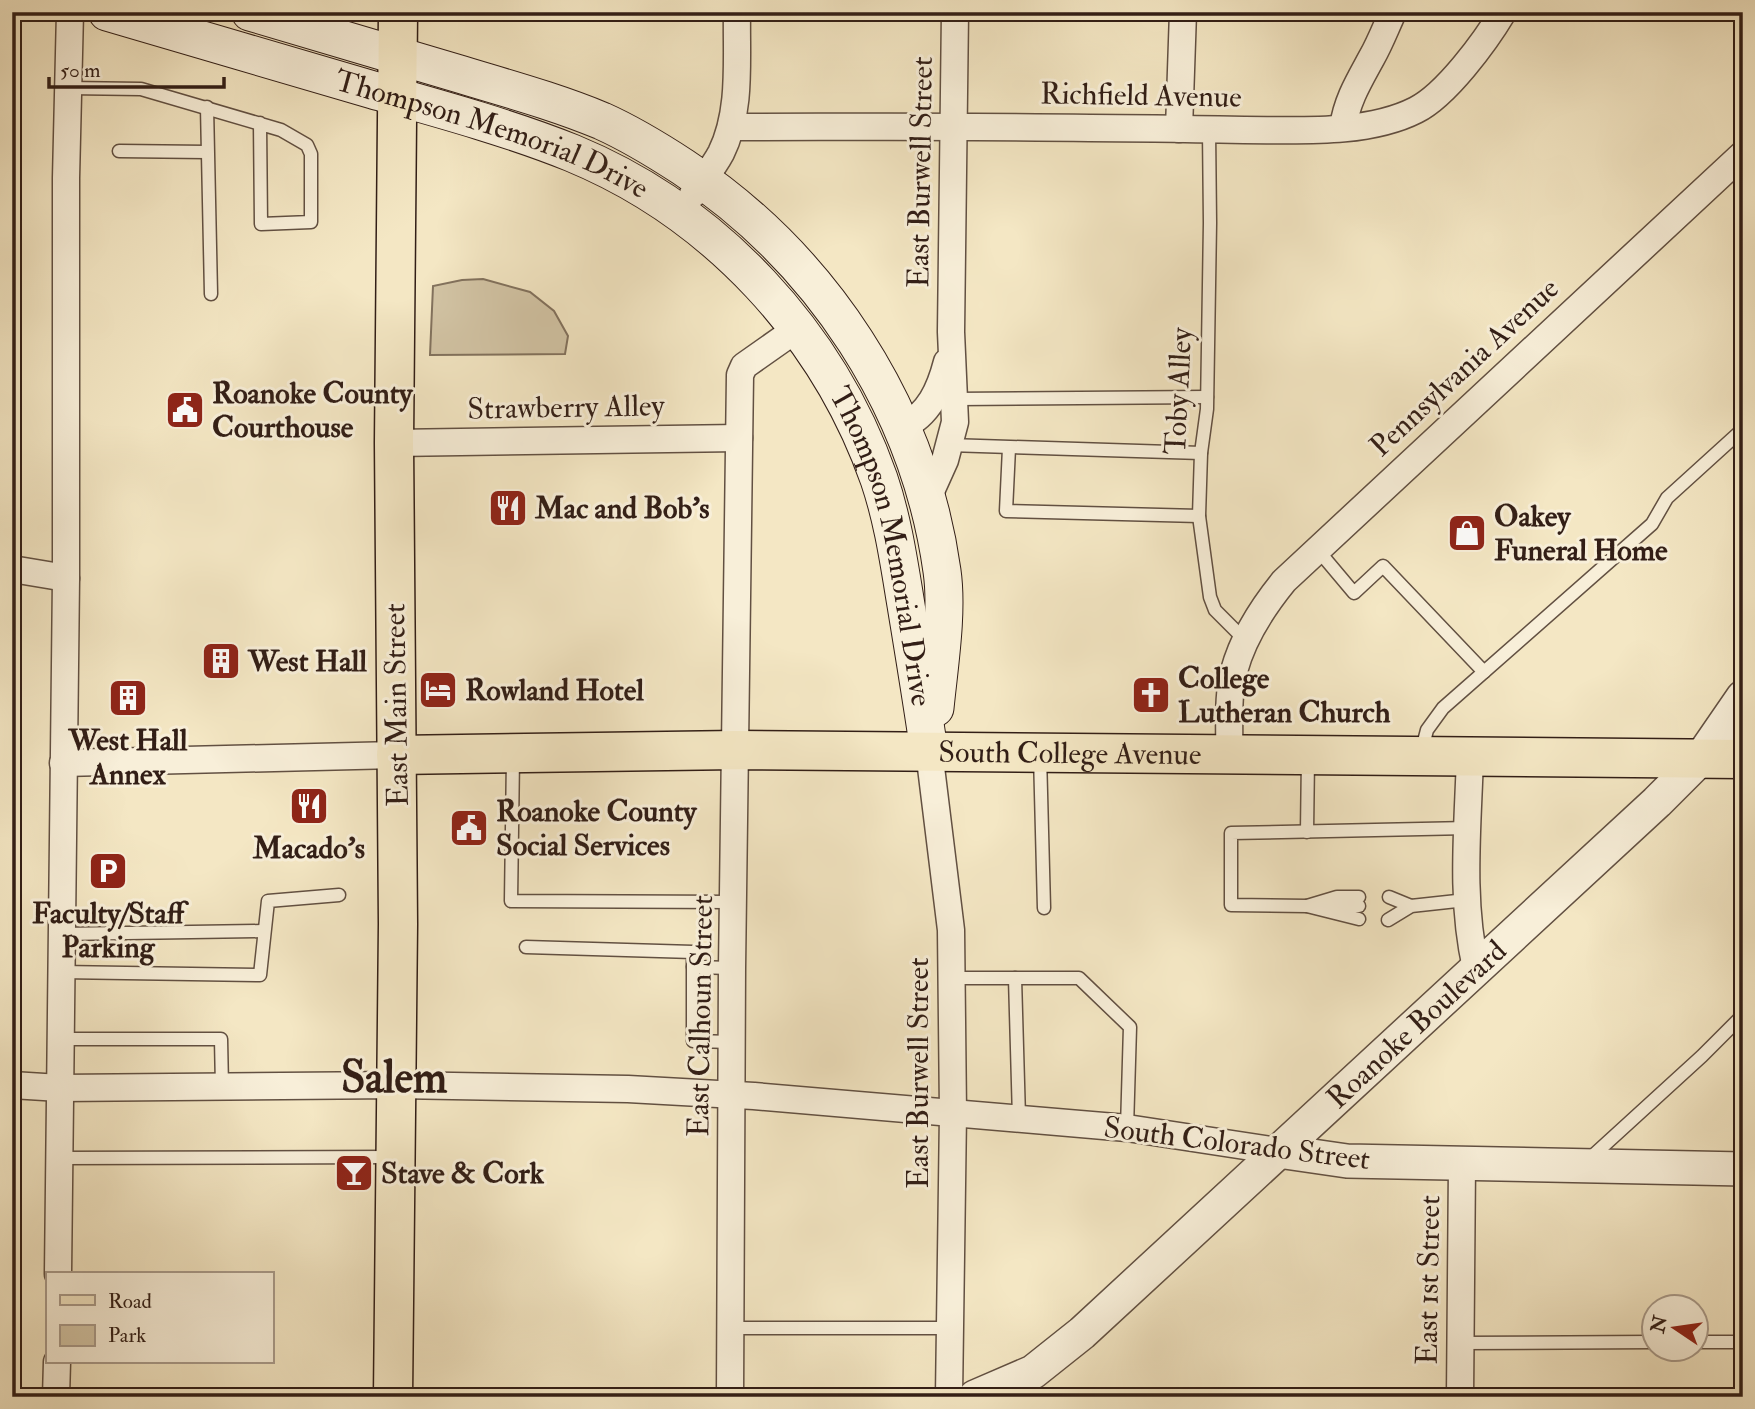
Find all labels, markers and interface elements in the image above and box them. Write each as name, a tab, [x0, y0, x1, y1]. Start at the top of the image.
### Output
scale bar	[49, 46, 224, 90]
street label: East Burwell Street	[900, 56, 941, 288]
text: 50 m	[60, 57, 101, 84]
street label: Thompson Memorial Drive	[331, 62, 655, 207]
street label: Richfield Avenue	[1040, 75, 1242, 116]
street label: Pennsylvania Avenue	[1362, 270, 1567, 465]
street label: Toby Alley	[1157, 326, 1200, 455]
place label: Roanoke County Courthouse	[212, 375, 414, 446]
street label: Thompson Memorial Drive	[821, 380, 940, 709]
street label: Strawberry Alley	[467, 387, 666, 428]
public building icon: Roanoke County Courthouse	[164, 389, 206, 431]
restaurant icon: Mac and Bob's	[487, 487, 529, 529]
place label: Mac and Bob's	[534, 490, 710, 527]
place label: Oakey Funeral Home	[1494, 498, 1668, 569]
shop icon: Oakey Funeral Home	[1446, 512, 1488, 554]
street label: East Main Street	[376, 603, 417, 807]
building icon: West Hall	[200, 640, 242, 682]
place label: West Hall	[247, 643, 367, 680]
place label: College Lutheran Church	[1178, 660, 1391, 731]
hotel icon: Rowland Hotel	[417, 669, 459, 711]
place label: Rowland Hotel	[465, 672, 644, 709]
church icon: College Lutheran Church	[1130, 674, 1172, 716]
building icon: West Hall Annex	[107, 677, 149, 719]
place label: West Hall Annex	[68, 722, 188, 793]
street label: South College Avenue	[938, 734, 1202, 773]
restaurant icon: Macado's	[288, 785, 330, 827]
place label: Roanoke County Social Services	[496, 793, 698, 864]
public building icon: Roanoke County Social Services	[448, 807, 490, 849]
place label: Macado's	[252, 830, 365, 867]
parking icon: Faculty/Staff Parking	[87, 850, 129, 892]
street label: East Calhoun Street	[680, 894, 721, 1137]
place label: Faculty/Staff Parking	[32, 895, 189, 966]
street label: Roanoke Boulevard	[1319, 932, 1514, 1117]
street label: East Burwell Street	[900, 957, 937, 1189]
district label: Salem	[341, 1051, 448, 1106]
street label: South Colorado Street	[1102, 1109, 1372, 1178]
bar icon: Stave & Cork	[333, 1152, 375, 1194]
place label: Stave & Cork	[381, 1155, 545, 1192]
street label: East 1st Street	[1409, 1195, 1448, 1365]
legend	[46, 1272, 273, 1364]
text: Road	[108, 1288, 153, 1315]
north arrow	[1640, 1294, 1710, 1364]
text: N	[1646, 1312, 1673, 1336]
text: Park	[108, 1322, 146, 1349]

